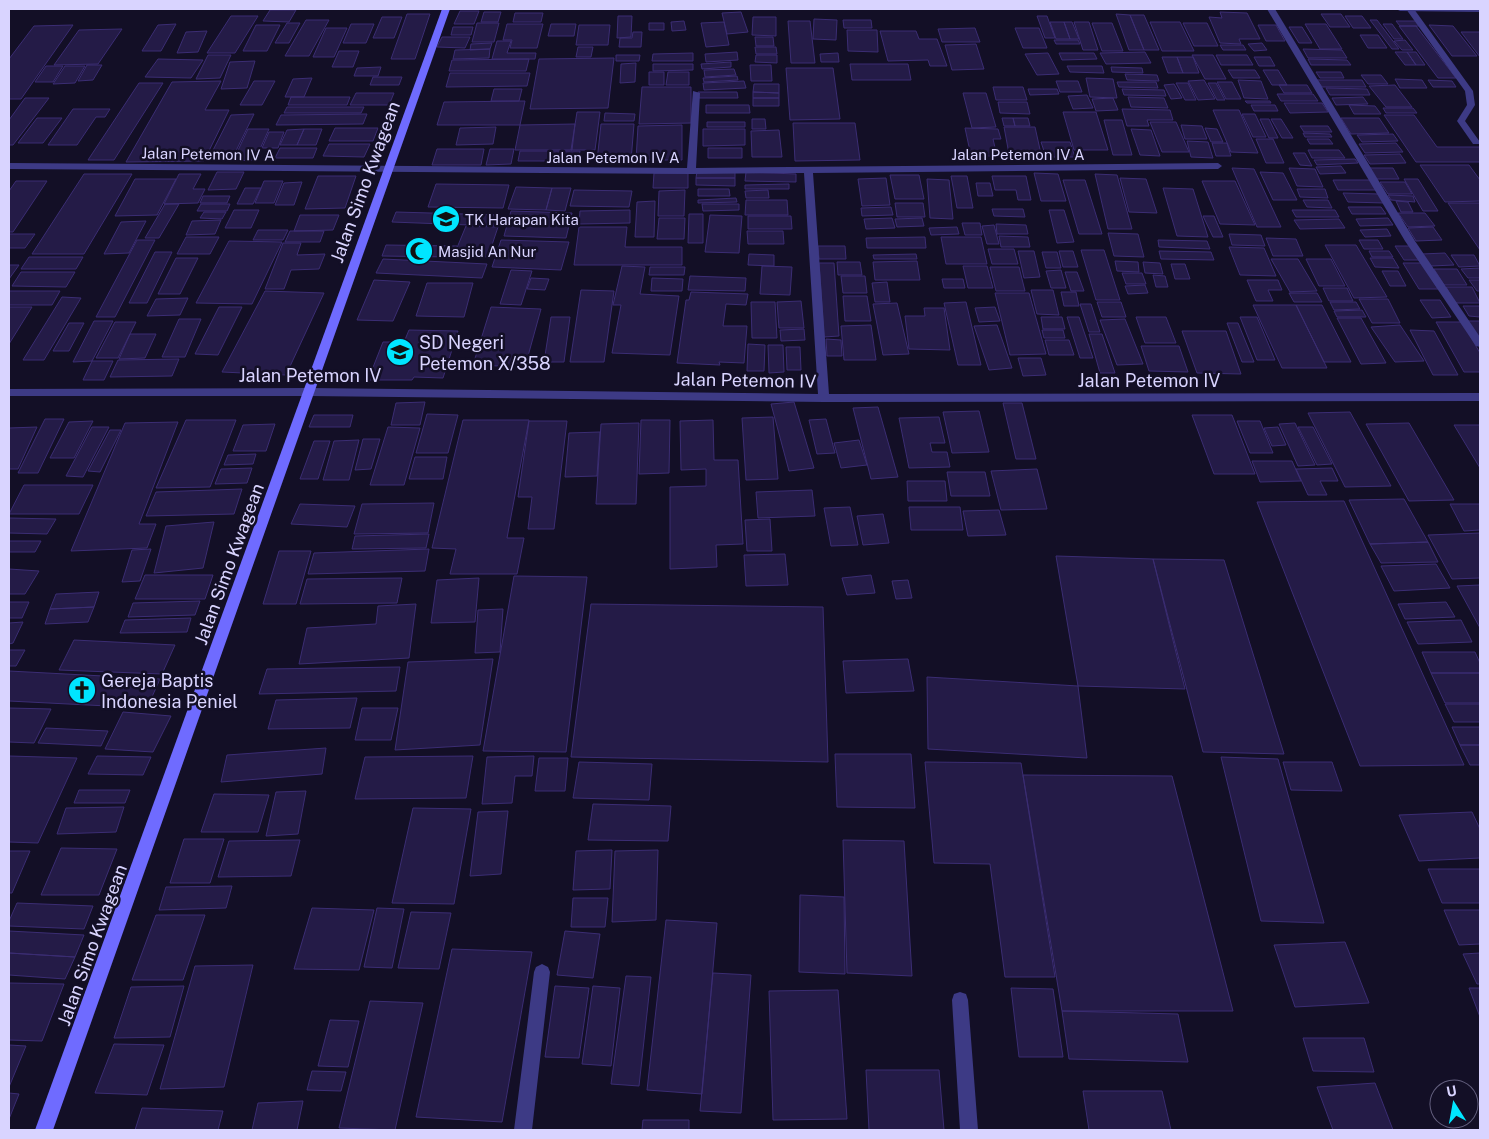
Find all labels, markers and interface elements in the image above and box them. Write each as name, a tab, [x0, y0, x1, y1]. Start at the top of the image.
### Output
street label: Jalan Simo Kwagean	[326, 98, 404, 266]
street label: Jalan Petemon IV A	[141, 144, 275, 164]
street label: Jalan Petemon IV A	[951, 146, 1085, 163]
street label: Jalan Petemon IV A	[546, 149, 680, 166]
school or university icon: TK Harapan Kita	[431, 204, 461, 234]
place label: TK Harapan Kita	[465, 211, 579, 228]
mosque icon: Masjid An Nur	[404, 236, 434, 266]
place label: Masjid An Nur	[438, 243, 536, 260]
place label: SD Negeri Petemon X/358	[419, 332, 551, 374]
school or university icon: SD Negeri Petemon X/358	[385, 337, 415, 367]
street label: Jalan Petemon IV	[239, 365, 381, 386]
street label: Jalan Petemon IV	[673, 368, 817, 392]
street label: Jalan Petemon IV	[1078, 370, 1220, 391]
street label: Jalan Simo Kwagean	[190, 480, 268, 648]
place label: Gereja Baptis Indonesia Peniel	[101, 670, 238, 712]
church icon: Gereja Baptis Indonesia Peniel	[67, 675, 97, 705]
street label: Jalan Simo Kwagean	[53, 861, 131, 1029]
north arrow	[1429, 1079, 1479, 1129]
text: U	[1445, 1082, 1458, 1100]

